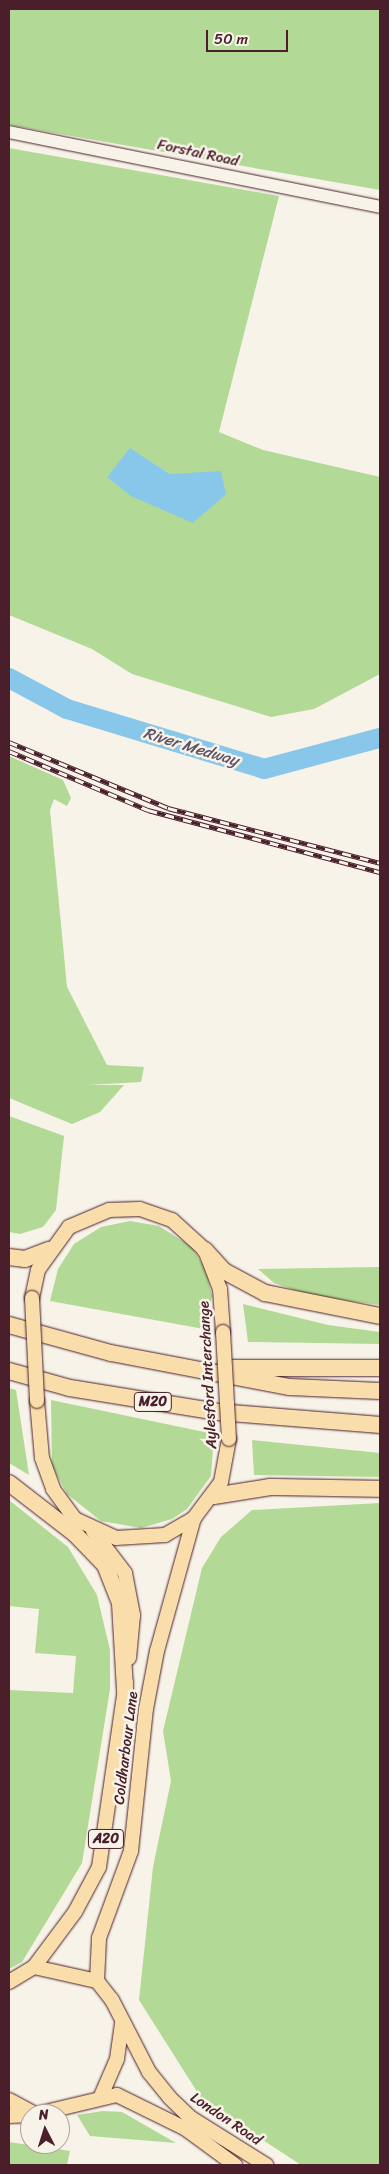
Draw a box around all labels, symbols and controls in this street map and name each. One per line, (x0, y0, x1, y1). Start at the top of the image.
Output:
scale bar (209, 20, 292, 52)
text: 50 m (214, 26, 248, 52)
street label: Forstal Road (156, 136, 240, 170)
water label: River Medway (142, 724, 240, 770)
street label: Aylesford Interchange (195, 1301, 221, 1449)
road number: M20 (133, 1390, 173, 1414)
street label: Coldharbour Lane (110, 1690, 142, 1806)
road number: A20 (87, 1828, 125, 1850)
street label: London Road (187, 2089, 265, 2149)
text: N (38, 2102, 50, 2127)
north arrow (20, 2104, 70, 2154)

